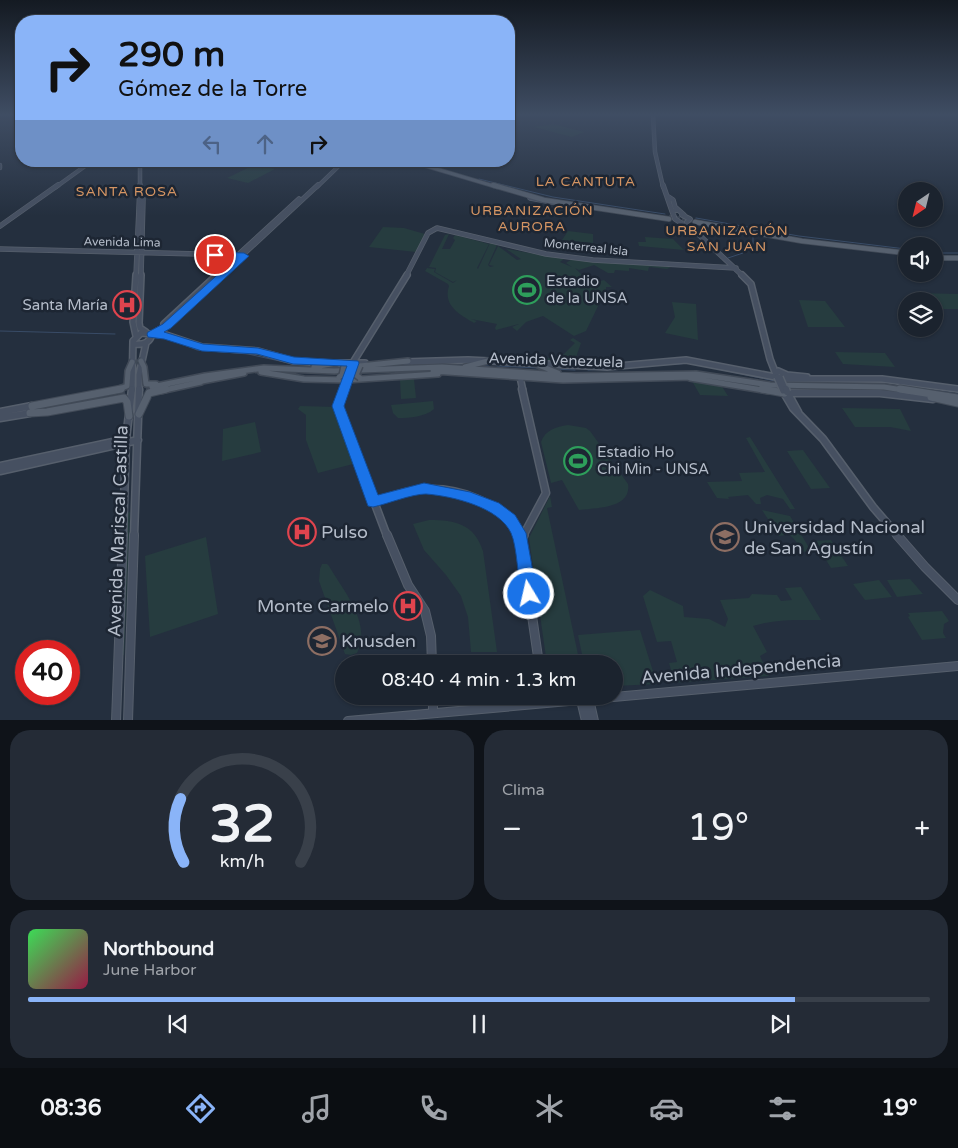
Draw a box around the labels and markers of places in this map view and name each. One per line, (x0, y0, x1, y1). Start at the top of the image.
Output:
pin (194, 234, 236, 276)
place label: Estadio de la UNSA (546, 272, 628, 307)
sports icon: Estadio de la UNSA (512, 275, 542, 305)
hospital icon: Santa María (112, 290, 142, 320)
place label: Santa María (22, 296, 108, 314)
place label: Estadio Ho Chi Min - UNSA (597, 443, 709, 478)
sports icon: Estadio Ho Chi Min - UNSA (563, 446, 593, 476)
place label: Universidad Nacional de San Agustín (744, 516, 925, 559)
hospital icon: Pulso (287, 517, 317, 547)
place label: Pulso (321, 521, 368, 543)
school or university icon: Universidad Nacional de San Agustín (710, 522, 740, 552)
hospital icon: Monte Carmelo (393, 591, 423, 621)
place label: Monte Carmelo (257, 595, 389, 617)
school or university icon: Knusden (307, 626, 337, 656)
place label: Knusden (341, 630, 416, 652)

